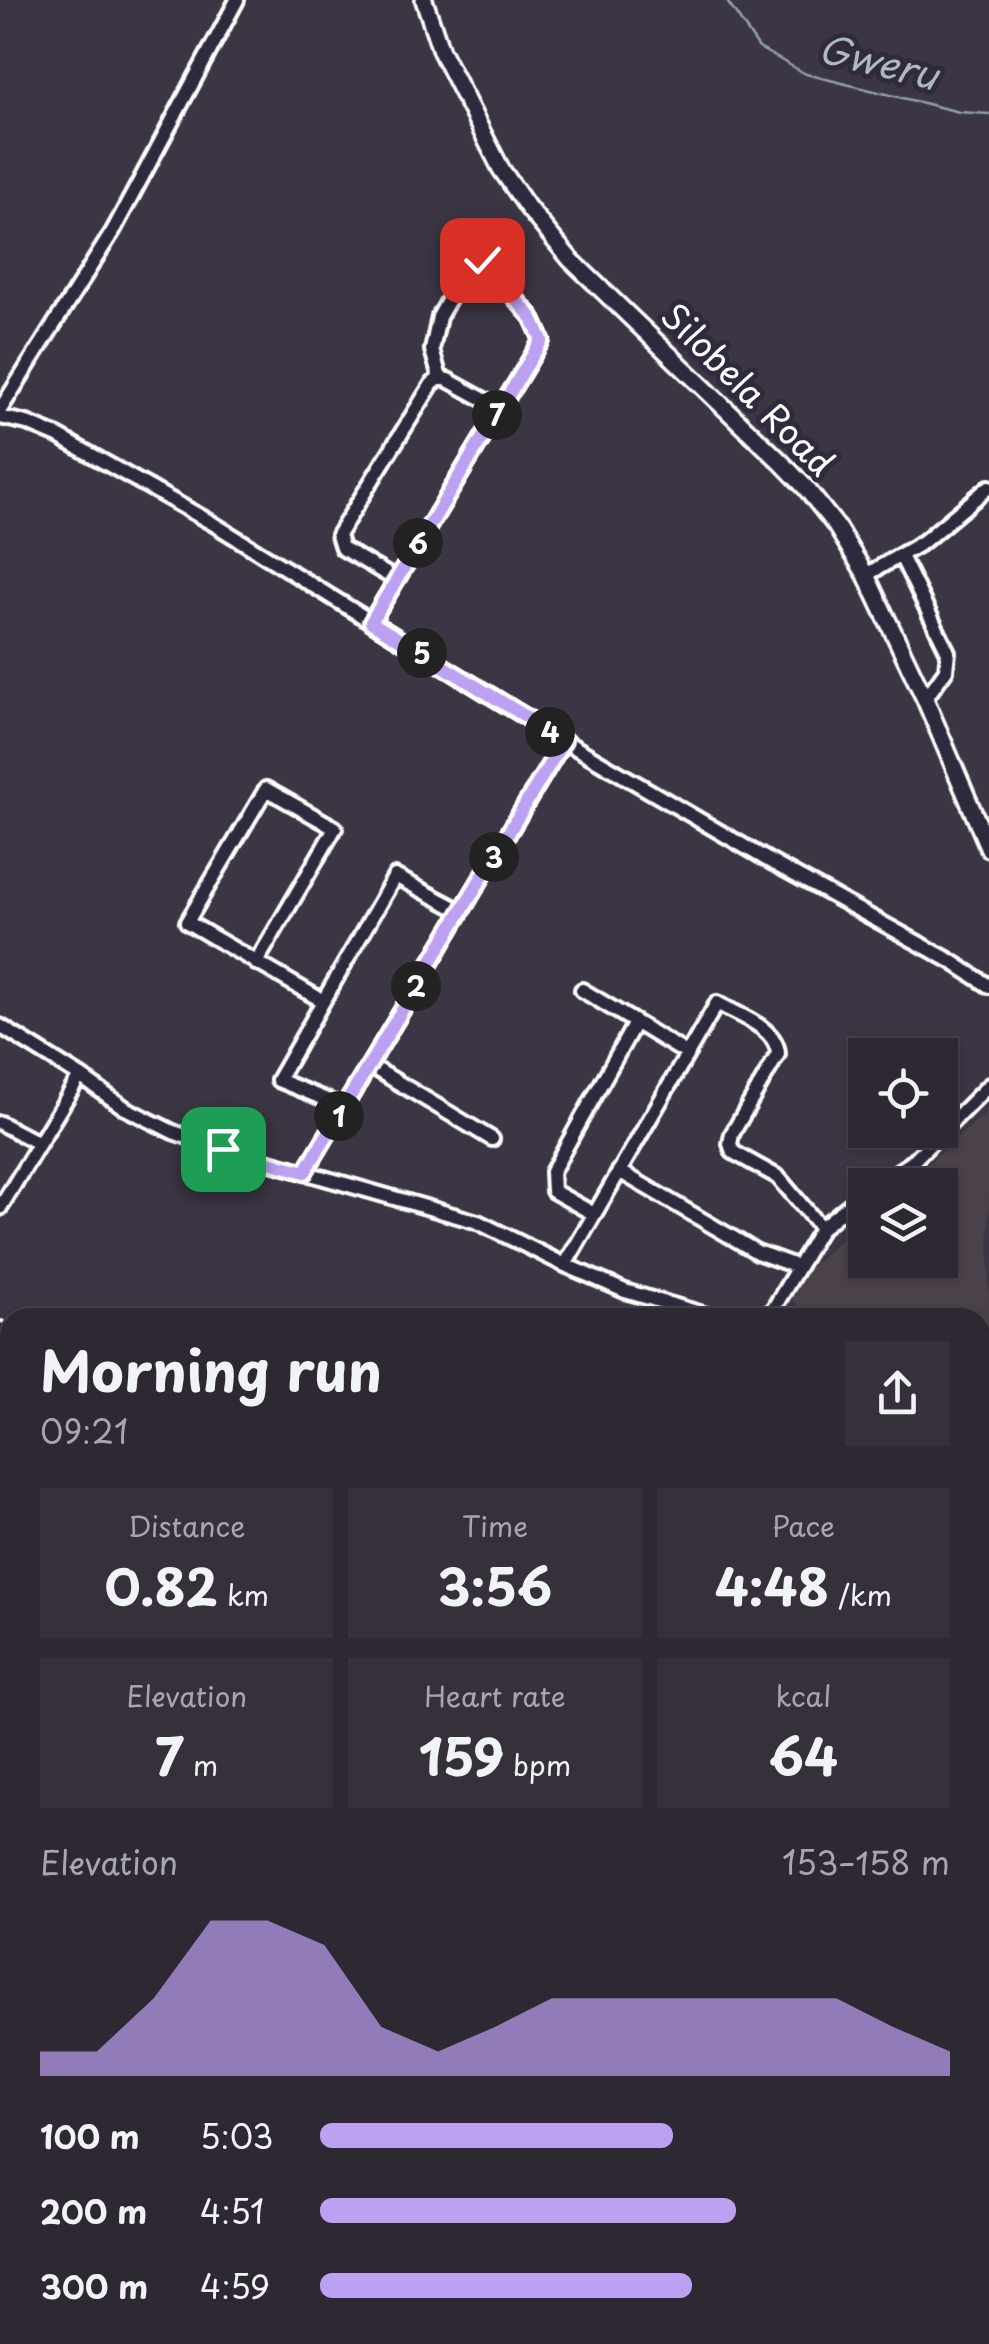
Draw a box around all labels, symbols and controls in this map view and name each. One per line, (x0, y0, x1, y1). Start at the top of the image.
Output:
water label: Gweru (813, 18, 946, 103)
pin (440, 218, 525, 303)
icon: check (455, 233, 510, 288)
street label: Silobela Road (650, 289, 848, 487)
pin: 7 (472, 390, 522, 440)
text: 7 (489, 393, 505, 436)
pin: 6 (393, 518, 443, 568)
text: 6 (408, 521, 428, 564)
pin: 5 (397, 628, 447, 678)
text: 5 (413, 631, 431, 674)
pin: 4 (525, 707, 575, 757)
text: 4 (540, 710, 560, 753)
pin: 3 (469, 832, 519, 882)
text: 3 (485, 835, 503, 878)
pin: 2 (391, 961, 441, 1011)
text: 2 (406, 964, 426, 1007)
map controls (848, 1038, 958, 1278)
button: locate (848, 1038, 958, 1148)
pin: 1 (314, 1091, 364, 1141)
text: 1 (332, 1094, 346, 1137)
pin (181, 1107, 266, 1192)
icon: arrive (196, 1122, 251, 1177)
button: layers (848, 1168, 958, 1278)
text: Morning run (40, 1328, 382, 1411)
button: share (845, 1341, 950, 1446)
text: 09:21 (40, 1407, 128, 1455)
text: Distance (128, 1504, 245, 1547)
text: Time (462, 1504, 528, 1547)
text: Pace (772, 1504, 835, 1547)
text: 0.82 (104, 1547, 218, 1623)
text: 3:56 (438, 1547, 552, 1623)
text: 4:48 (715, 1547, 829, 1623)
text: km (218, 1573, 269, 1616)
text: /km (829, 1573, 892, 1616)
text: Elevation (126, 1674, 247, 1717)
text: Heart rate (424, 1674, 566, 1717)
text: kcal (775, 1674, 831, 1717)
text: 7 (155, 1717, 184, 1793)
text: 159 (419, 1717, 504, 1793)
text: 64 (769, 1717, 838, 1793)
text: m (184, 1743, 218, 1786)
text: bpm (504, 1743, 571, 1786)
text: Elevation (40, 1838, 178, 1886)
text: 153–158 m (782, 1838, 950, 1886)
text: 100 m (40, 2112, 140, 2160)
text: 5:03 (200, 2112, 273, 2160)
text: 200 m (40, 2187, 147, 2235)
text: 4:51 (200, 2187, 264, 2235)
text: 300 m (40, 2262, 148, 2310)
text: 4:59 (200, 2262, 270, 2310)

